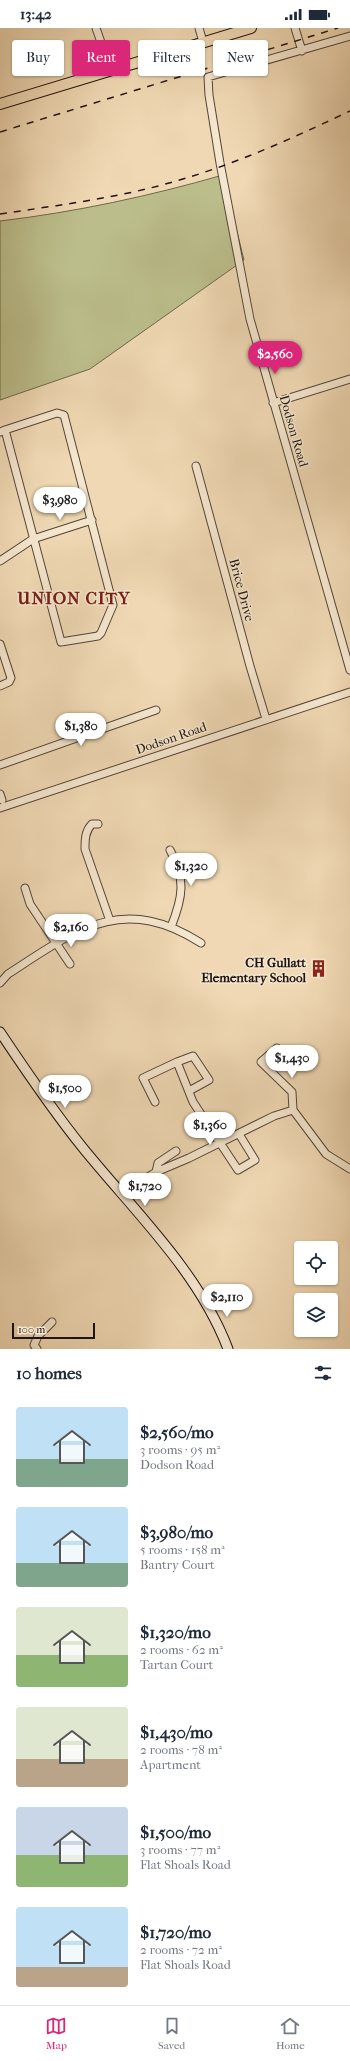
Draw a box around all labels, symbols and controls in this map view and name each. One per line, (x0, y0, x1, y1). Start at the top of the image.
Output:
text: 13:42 (20, 5, 52, 23)
chip: Buy (12, 40, 64, 76)
chip: Rent (72, 40, 130, 76)
chip: Filters (138, 40, 205, 76)
chip: New (213, 40, 268, 76)
pin: $2,560 (242, 341, 308, 375)
text: $2,560 (257, 346, 293, 361)
street label: Dodson Road (277, 393, 312, 470)
pin: $3,980 (27, 487, 93, 521)
text: $3,980 (42, 492, 78, 507)
street label: Brice Drive (226, 557, 258, 624)
district label: UNION CITY (16, 588, 131, 608)
pin: $1,380 (48, 713, 114, 747)
text: $1,380 (64, 718, 98, 733)
street label: Dodson Road (133, 719, 209, 757)
pin: $1,320 (158, 853, 224, 887)
text: $1,320 (174, 858, 208, 873)
pin: $2,160 (38, 914, 104, 948)
text: $2,160 (53, 919, 89, 934)
place label: CH Gullatt Elementary School (201, 955, 306, 986)
building icon: CH Gullatt Elementary School (309, 959, 329, 979)
pin: $1,430 (259, 1045, 325, 1079)
text: $1,430 (274, 1050, 310, 1065)
pin: $1,500 (32, 1075, 98, 1109)
text: $1,500 (48, 1080, 82, 1095)
pin: $1,360 (177, 1112, 243, 1146)
text: $1,360 (193, 1117, 227, 1132)
pin: $1,720 (112, 1173, 178, 1207)
text: $1,720 (128, 1178, 162, 1193)
map controls (294, 1241, 338, 1337)
button: locate (294, 1241, 338, 1285)
pin: $2,110 (194, 1284, 260, 1318)
text: $2,110 (211, 1289, 243, 1304)
button: layers (294, 1293, 338, 1337)
scale bar (12, 1321, 95, 1340)
text: 100 m (18, 1323, 46, 1336)
icon: filters (312, 1362, 334, 1384)
text: 10 homes (16, 1363, 82, 1383)
text: $2,560/mo (140, 1422, 214, 1442)
icon: home (48, 1423, 96, 1471)
text: 3 rooms · 95 m² (140, 1442, 220, 1457)
text: Dodson Road (140, 1457, 214, 1472)
text: $3,980/mo (140, 1522, 213, 1542)
icon: home (48, 1523, 96, 1571)
text: 5 rooms · 158 m² (140, 1542, 225, 1557)
text: Bantry Court (140, 1557, 215, 1572)
text: $1,320/mo (140, 1622, 211, 1642)
icon: home (48, 1623, 96, 1671)
text: 2 rooms · 62 m² (140, 1642, 223, 1657)
text: Tartan Court (140, 1657, 213, 1672)
text: $1,430/mo (140, 1722, 213, 1742)
icon: home (48, 1723, 96, 1771)
text: 2 rooms · 78 m² (140, 1742, 222, 1757)
text: Apartment (140, 1757, 201, 1772)
text: $1,500/mo (140, 1822, 211, 1842)
icon: home (48, 1823, 96, 1871)
text: 3 rooms · 77 m² (140, 1842, 220, 1857)
text: Flat Shoals Road (140, 1857, 231, 1872)
text: $1,720/mo (140, 1922, 211, 1942)
icon: home (48, 1923, 96, 1971)
text: 2 rooms · 72 m² (140, 1942, 222, 1957)
text: Flat Shoals Road (140, 1957, 231, 1972)
tab: Map (45, 2015, 67, 2052)
tab: Saved (158, 2015, 185, 2052)
tab: Home (276, 2015, 305, 2052)

